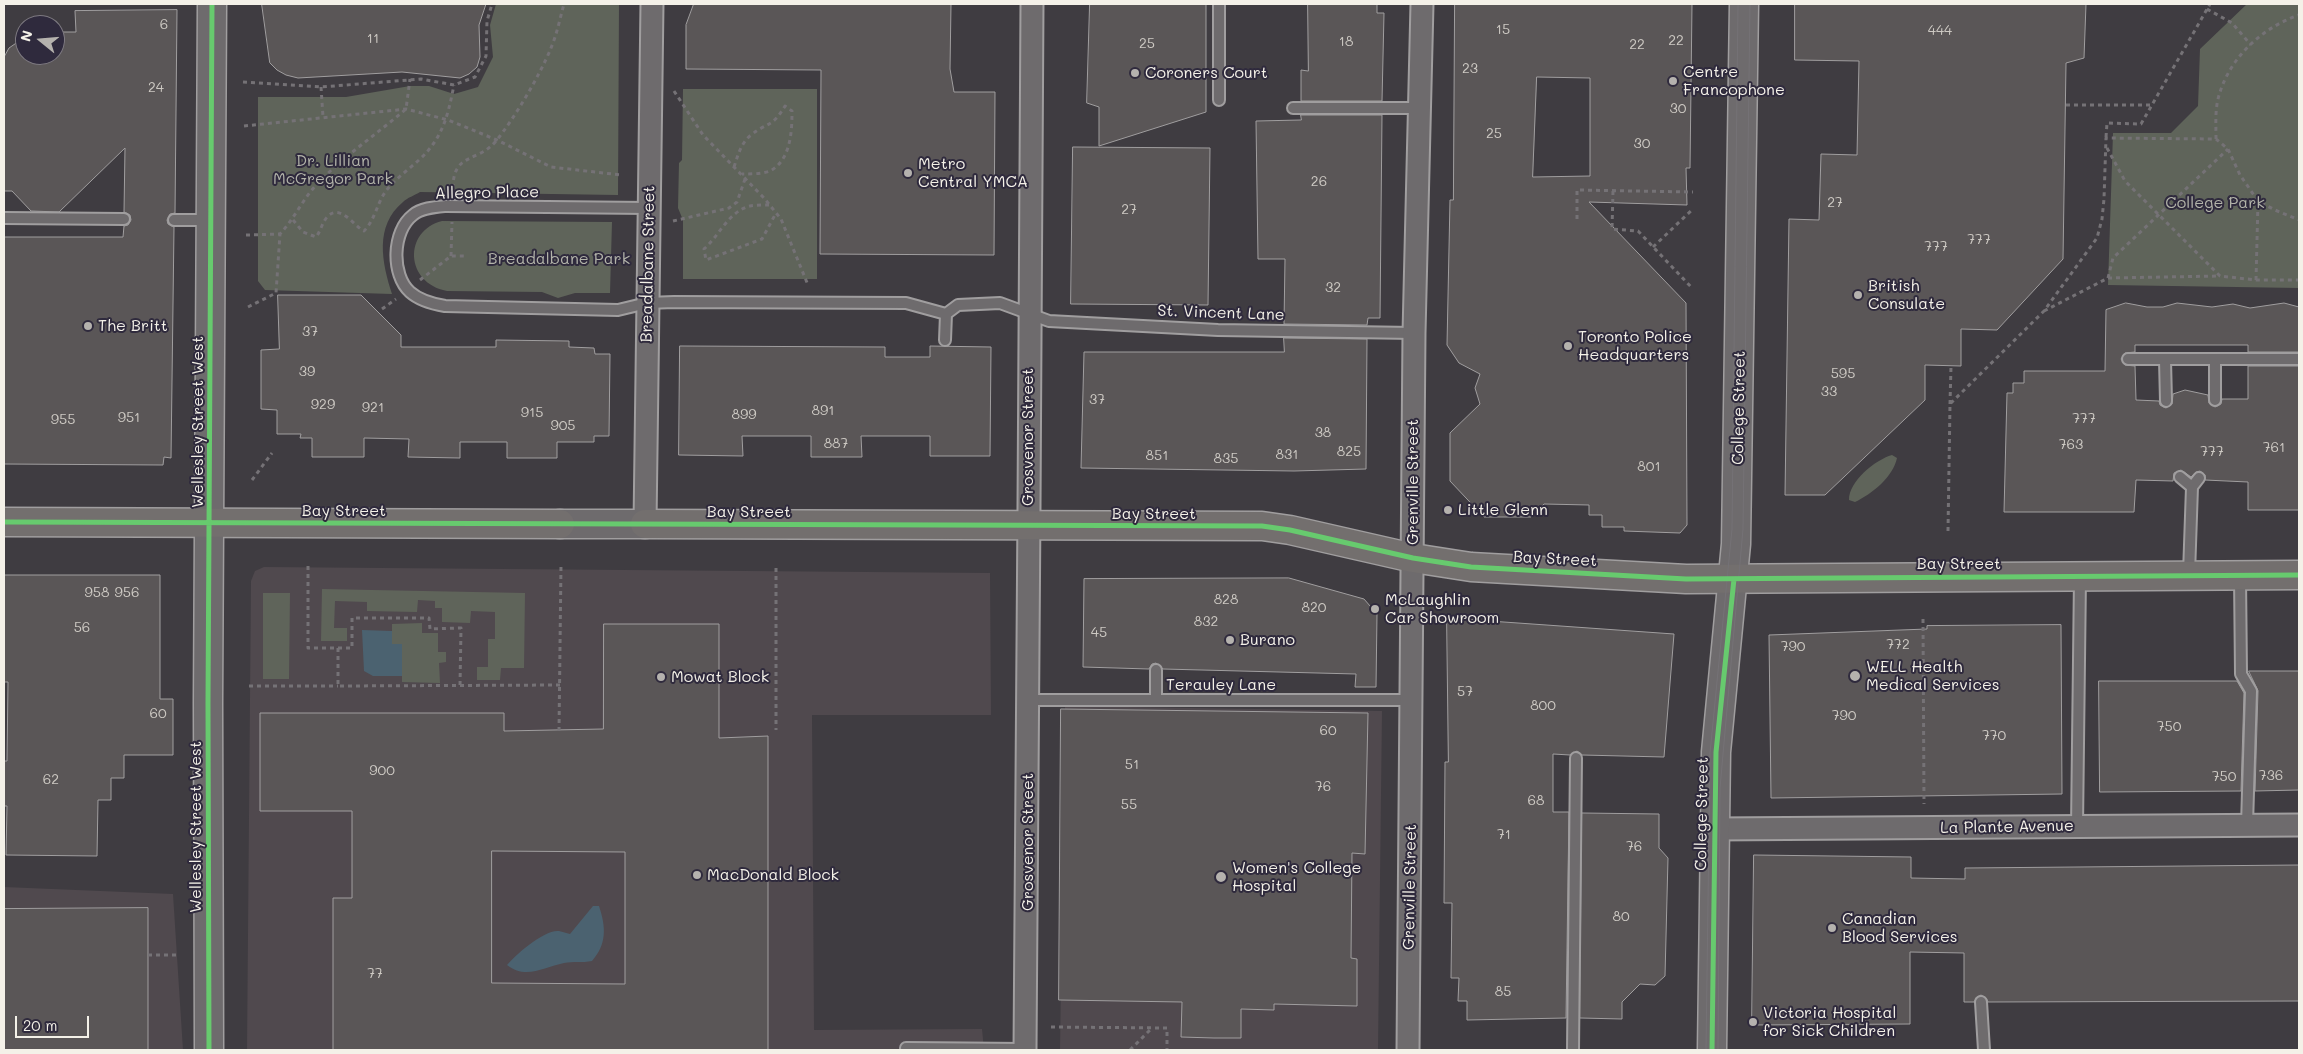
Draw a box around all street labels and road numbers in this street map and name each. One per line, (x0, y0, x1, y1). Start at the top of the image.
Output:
street label: Allegro Place (435, 182, 539, 204)
street label: Breadalbane Street (637, 185, 659, 343)
street label: St. Vincent Lane (1157, 301, 1285, 325)
street label: Wellesley Street West (188, 336, 208, 508)
street label: College Street (1728, 351, 1750, 465)
street label: Grosvenor Street (1018, 368, 1038, 506)
street label: Grenville Street (1403, 419, 1423, 545)
street label: Bay Street (302, 501, 386, 521)
street label: Bay Street (707, 502, 791, 522)
street label: Bay Street (1112, 504, 1196, 524)
street label: Bay Street (1512, 547, 1598, 571)
street label: Bay Street (1917, 554, 2001, 574)
street label: Terauley Lane (1166, 675, 1276, 695)
street label: Wellesley Street West (186, 741, 206, 913)
street label: College Street (1691, 757, 1713, 871)
street label: Grosvenor Street (1018, 773, 1038, 911)
street label: La Plante Avenue (1940, 816, 2074, 838)
street label: Grenville Street (1399, 824, 1421, 950)

